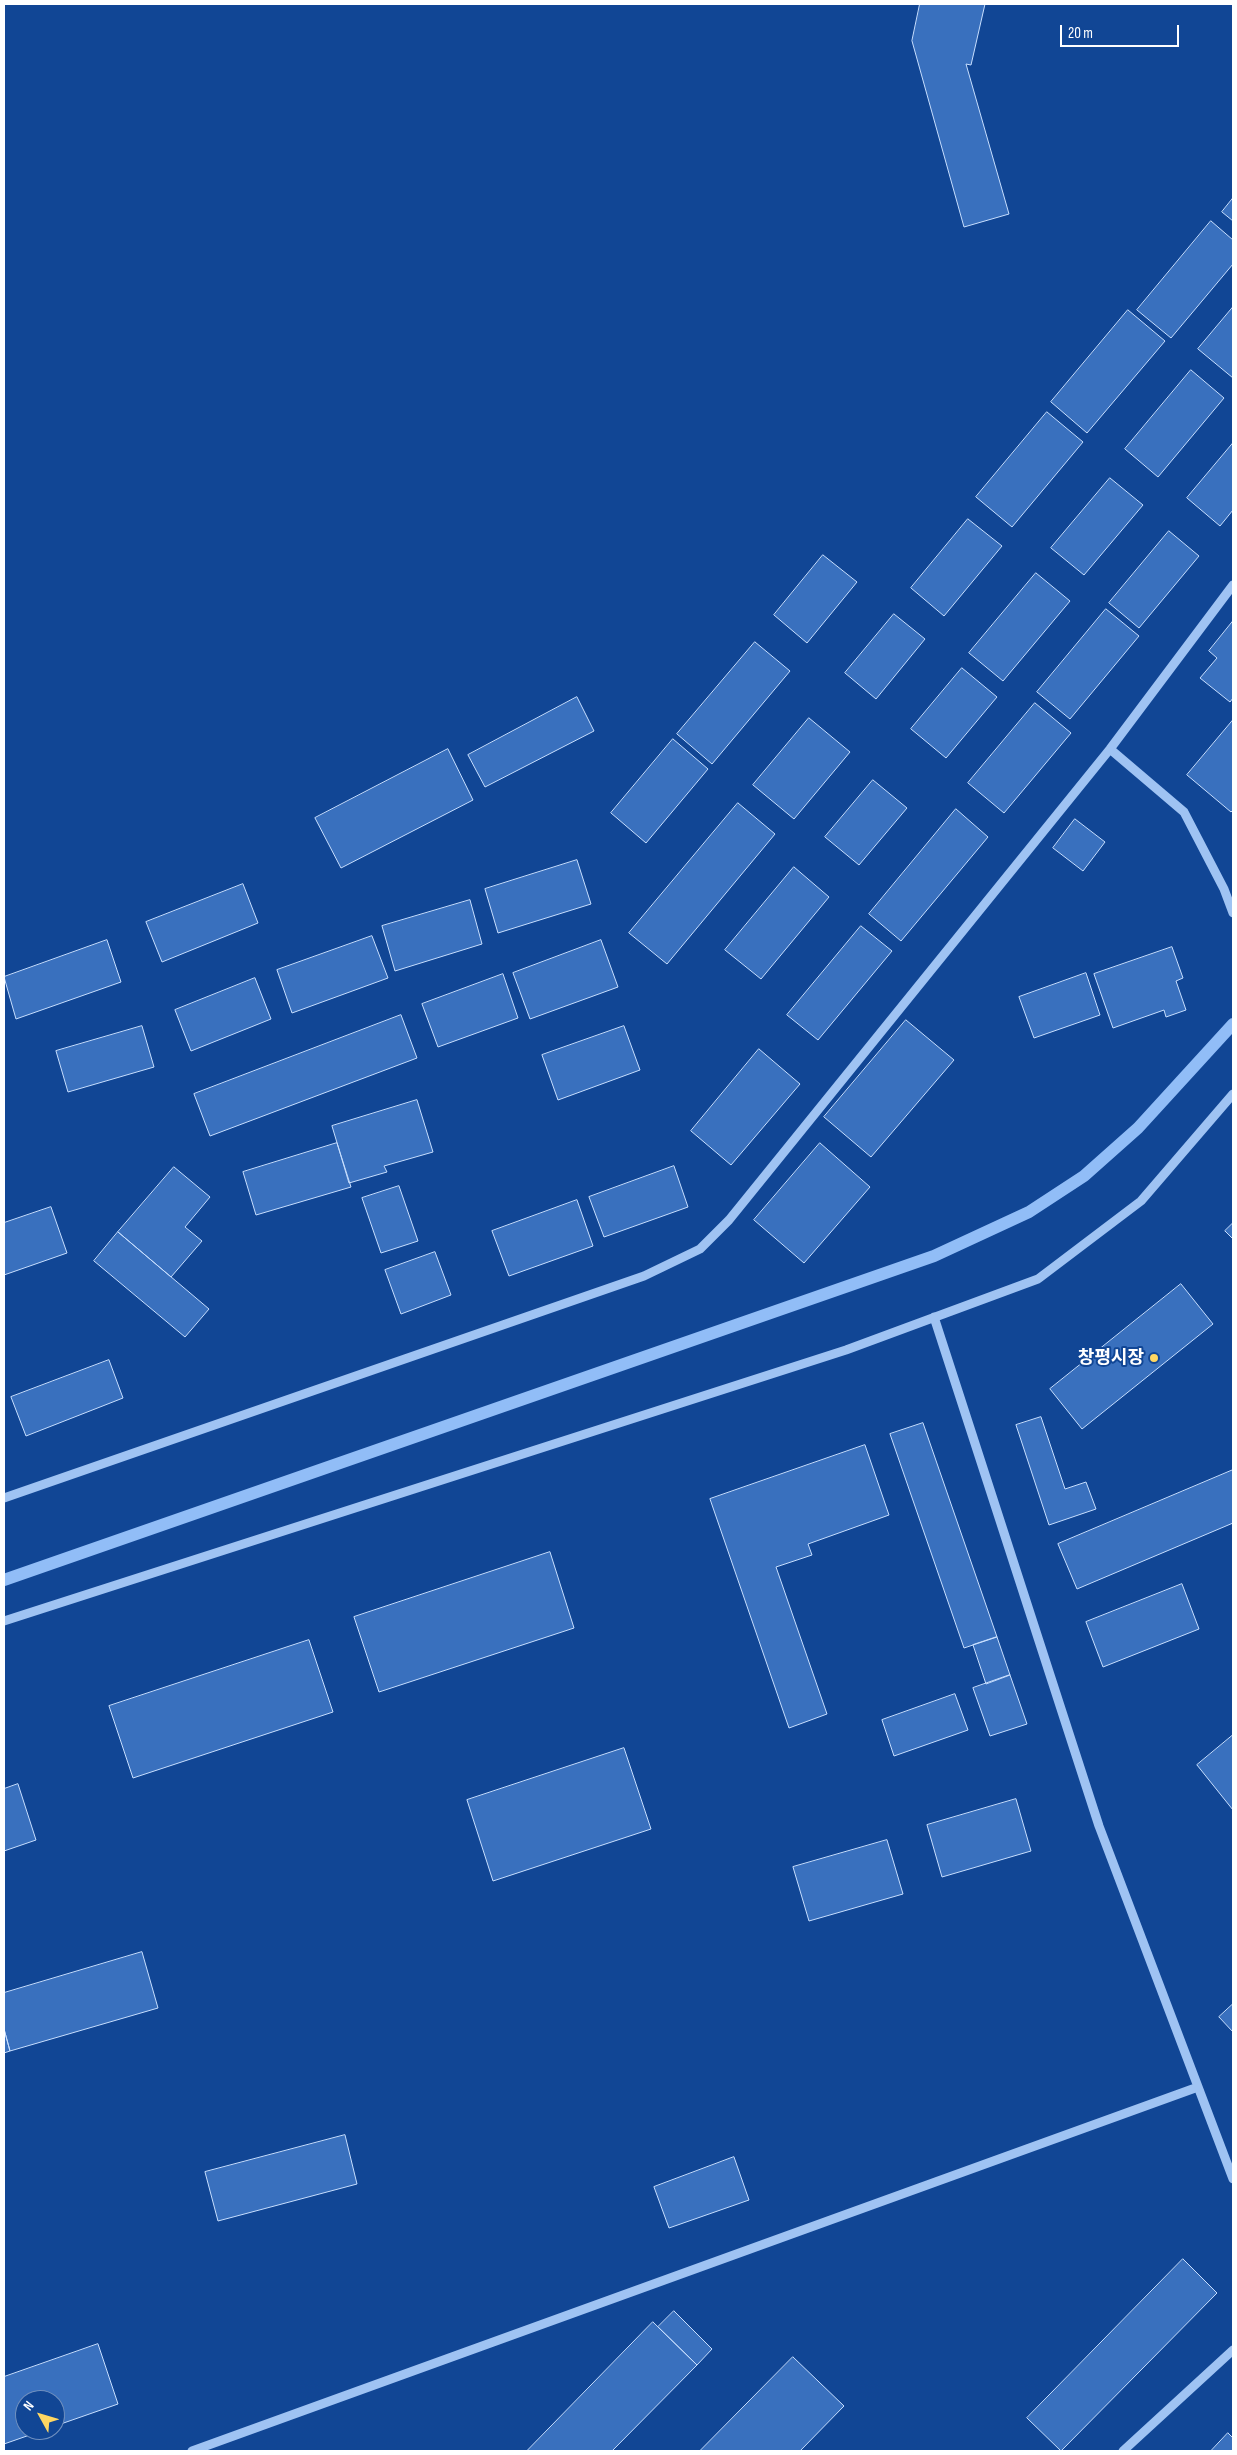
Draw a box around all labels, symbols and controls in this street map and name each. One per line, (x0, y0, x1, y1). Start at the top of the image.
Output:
scale bar (1062, 15, 1181, 47)
text: 20 m (1068, 24, 1093, 43)
place label: 창평시장 (1078, 1347, 1144, 1369)
marker: 창평시장 (1148, 1352, 1160, 1364)
north arrow (15, 2390, 65, 2440)
text: N (20, 2398, 38, 2414)

